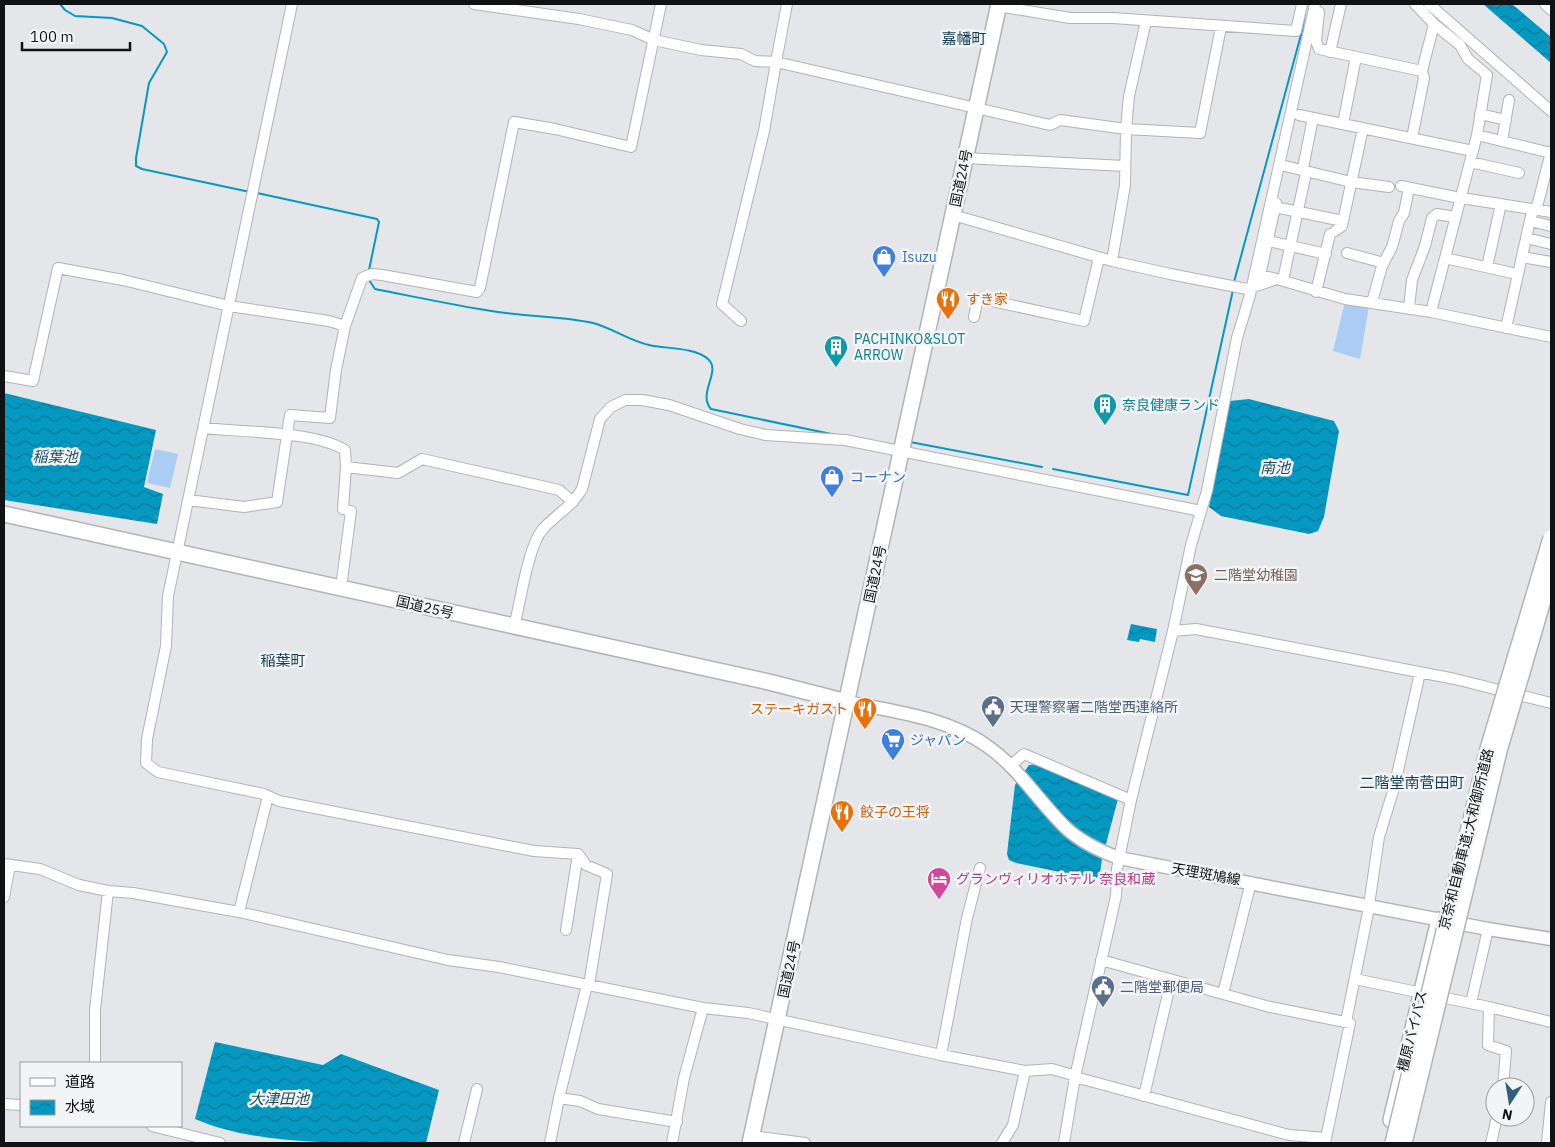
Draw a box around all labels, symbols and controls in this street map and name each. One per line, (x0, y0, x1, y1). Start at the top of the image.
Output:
scale bar (22, 20, 130, 52)
text: 100 m (30, 27, 74, 46)
district label: 嘉幡町 (941, 29, 987, 48)
street label: 国道24号 (946, 147, 976, 209)
shop icon: Isuzu (871, 244, 897, 278)
place label: Isuzu (902, 248, 937, 266)
restaurant icon: すき家 (935, 286, 961, 320)
place label: すき家 (966, 290, 1008, 308)
place label: PACHINKO&SLOT ARROW (854, 330, 965, 364)
building icon: PACHINKO&SLOT ARROW (823, 334, 849, 368)
building icon: 奈良健康ランド (1092, 392, 1118, 426)
place label: 奈良健康ランド (1122, 396, 1220, 414)
water label: 稲葉池 (32, 447, 79, 466)
water label: 南池 (1260, 458, 1292, 477)
shop icon: コーナン (819, 464, 845, 498)
place label: コーナン (850, 468, 906, 486)
street label: 国道24号 (860, 543, 890, 605)
school or university icon: 二階堂幼稚園 (1183, 562, 1209, 596)
place label: 二階堂幼稚園 (1214, 566, 1298, 584)
street label: 国道25号 (394, 592, 456, 622)
district label: 稲葉町 (260, 651, 306, 670)
public building icon: 天理警察署二階堂西連絡所 (980, 694, 1006, 728)
restaurant icon: ステーキガスト (852, 696, 878, 730)
place label: 天理警察署二階堂西連絡所 (1010, 698, 1178, 716)
place label: ステーキガスト (750, 700, 848, 718)
supermarket icon: ジャパン (880, 727, 906, 761)
place label: ジャパン (910, 731, 966, 749)
street label: 京奈和自動車道;大和御所道路 (1435, 747, 1497, 931)
district label: 二階堂南菅田町 (1359, 773, 1465, 792)
restaurant icon: 餃子の王将 (829, 799, 855, 833)
place label: 餃子の王将 (860, 803, 930, 821)
street label: 天理斑鳩線 (1170, 859, 1242, 889)
hotel icon: グランヴィリオホテル 奈良和蔵 (926, 866, 952, 900)
place label: グランヴィリオホテル 奈良和蔵 (956, 870, 1155, 888)
street label: 国道24号 (774, 938, 804, 1000)
public building icon: 二階堂郵便局 (1090, 974, 1116, 1008)
place label: 二階堂郵便局 (1120, 978, 1204, 996)
street label: 橿原バイパス (1393, 988, 1431, 1074)
legend (20, 1062, 182, 1127)
text: 道路 (65, 1072, 95, 1091)
north arrow (1485, 1077, 1535, 1127)
water label: 大津田池 (249, 1089, 311, 1108)
text: 水域 (65, 1097, 95, 1116)
text: N (1500, 1105, 1514, 1125)

